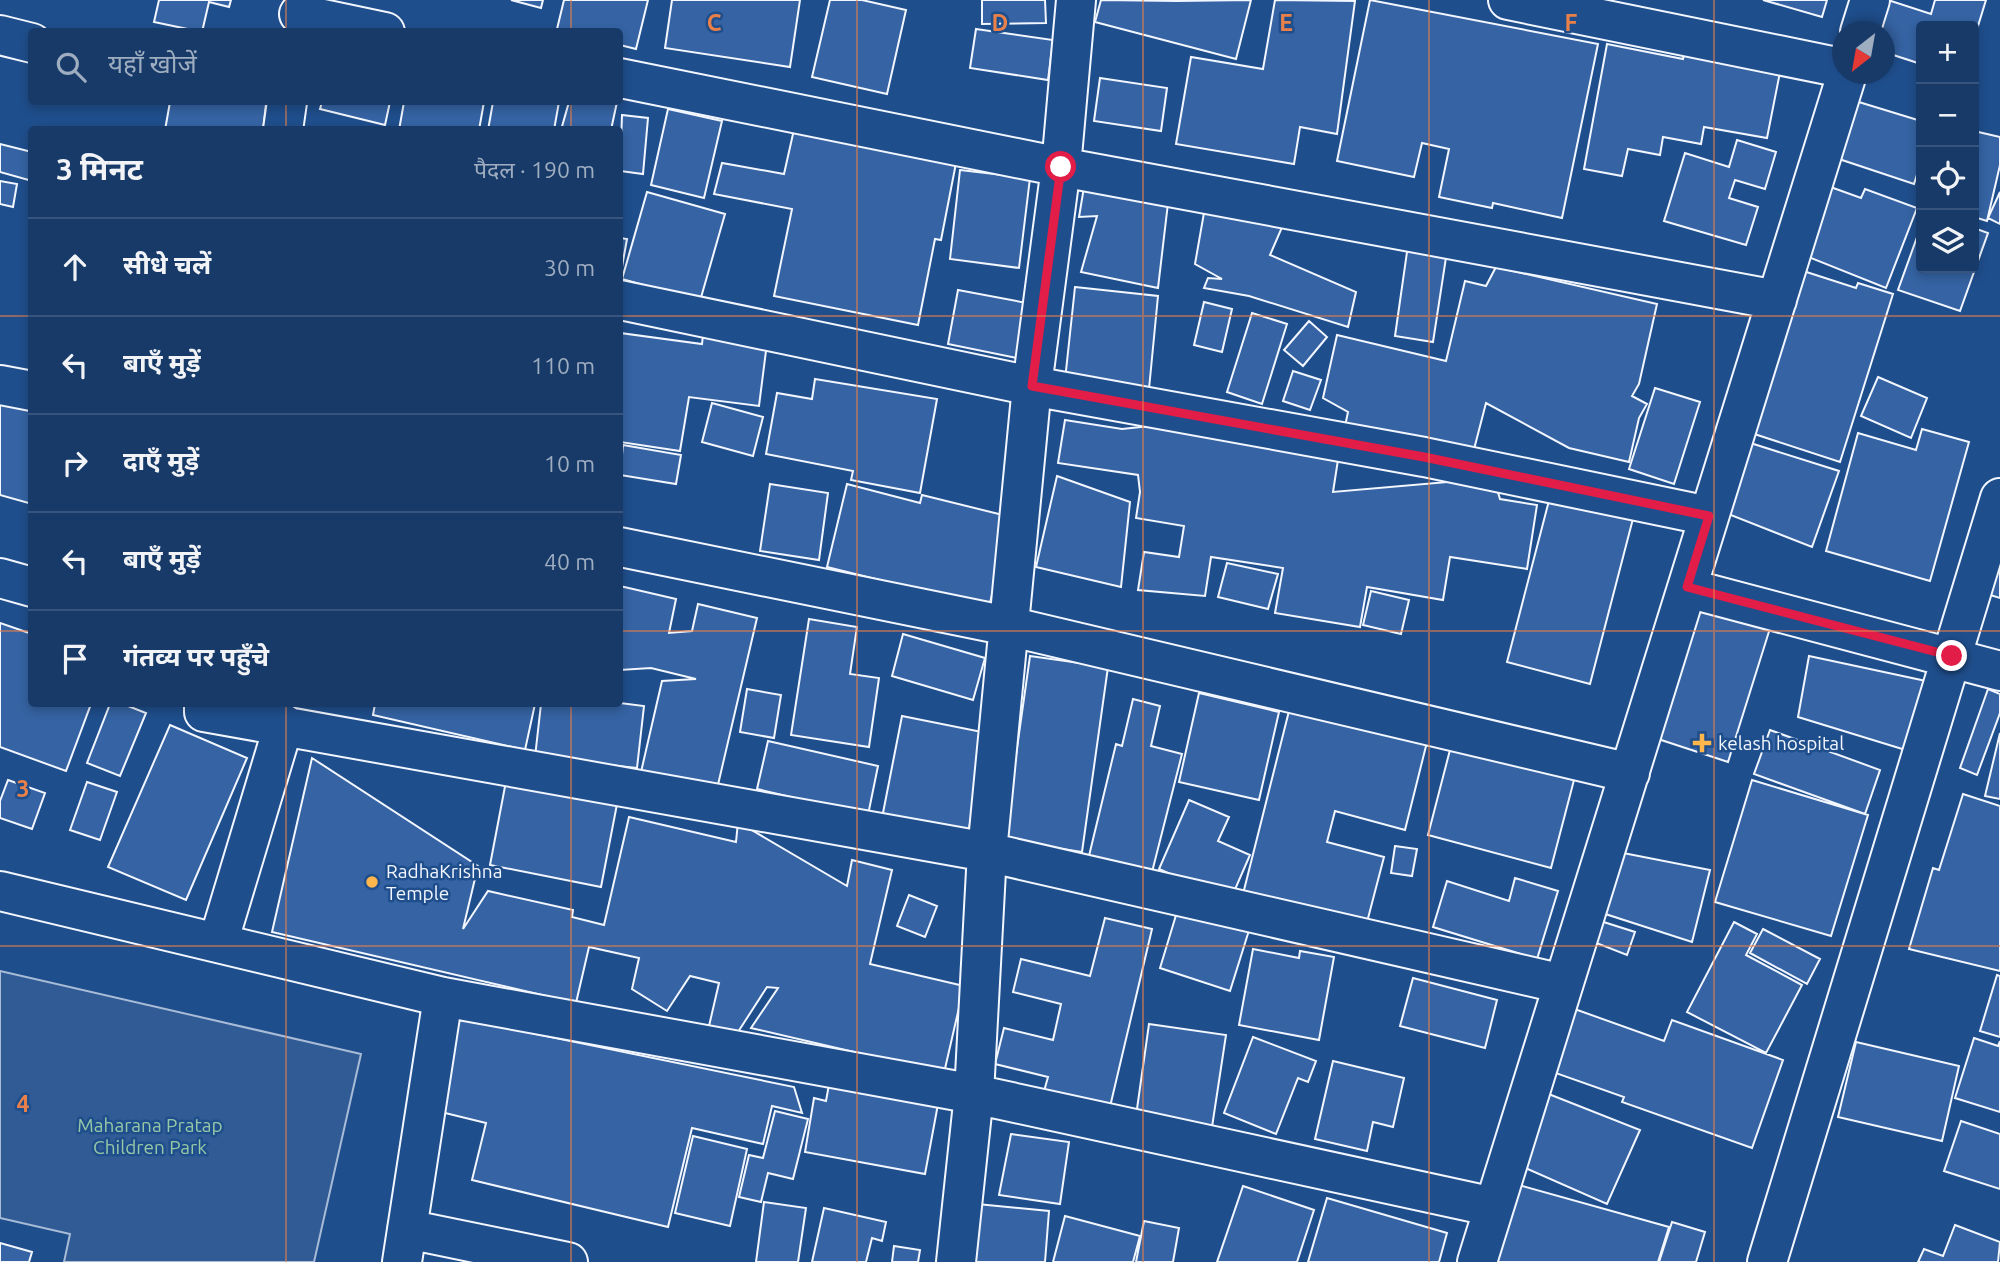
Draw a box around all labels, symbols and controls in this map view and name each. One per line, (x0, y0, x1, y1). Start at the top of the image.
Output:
text: C (707, 10, 722, 35)
text: D (992, 10, 1008, 35)
text: E (1279, 10, 1293, 35)
text: F (1565, 10, 1578, 35)
north arrow (1832, 21, 1895, 84)
map controls (1916, 21, 1979, 273)
button: + (1916, 21, 1979, 84)
search box (28, 28, 623, 105)
icon: search (52, 48, 90, 86)
text: यहाँ खोजें (108, 49, 197, 78)
button: − (1916, 84, 1979, 147)
button: locate (1916, 147, 1979, 210)
route start (1045, 151, 1076, 182)
text: 3 मिनट (56, 152, 143, 186)
text: पैदल · 190 m (474, 157, 595, 182)
button: layers (1916, 210, 1979, 273)
icon: ahead (56, 248, 94, 286)
text: सीधे चलें (123, 250, 211, 279)
text: 30 m (544, 255, 595, 280)
icon: left (56, 346, 94, 384)
text: बाएँ मुड़ें (123, 348, 200, 377)
text: 110 m (531, 353, 595, 378)
icon: right (56, 444, 94, 482)
text: दाएँ मुड़ें (123, 446, 199, 475)
text: 10 m (544, 451, 595, 476)
icon: left (56, 542, 94, 580)
text: बाएँ मुड़ें (123, 544, 200, 573)
text: 40 m (544, 549, 595, 574)
icon: arrive (56, 640, 94, 678)
route end (1936, 640, 1967, 671)
text: गंतव्य पर पहुँचे (123, 642, 269, 671)
place label: kelash hospital (1718, 732, 1844, 754)
marker: kelash hospital (1692, 733, 1712, 753)
text: 3 (17, 776, 29, 801)
place label: RadhaKrishna Temple (386, 860, 502, 904)
marker: RadhaKrishna Temple (364, 874, 380, 890)
text: 4 (17, 1091, 30, 1116)
park label: Maharana Pratap Children Park (77, 1114, 223, 1158)

